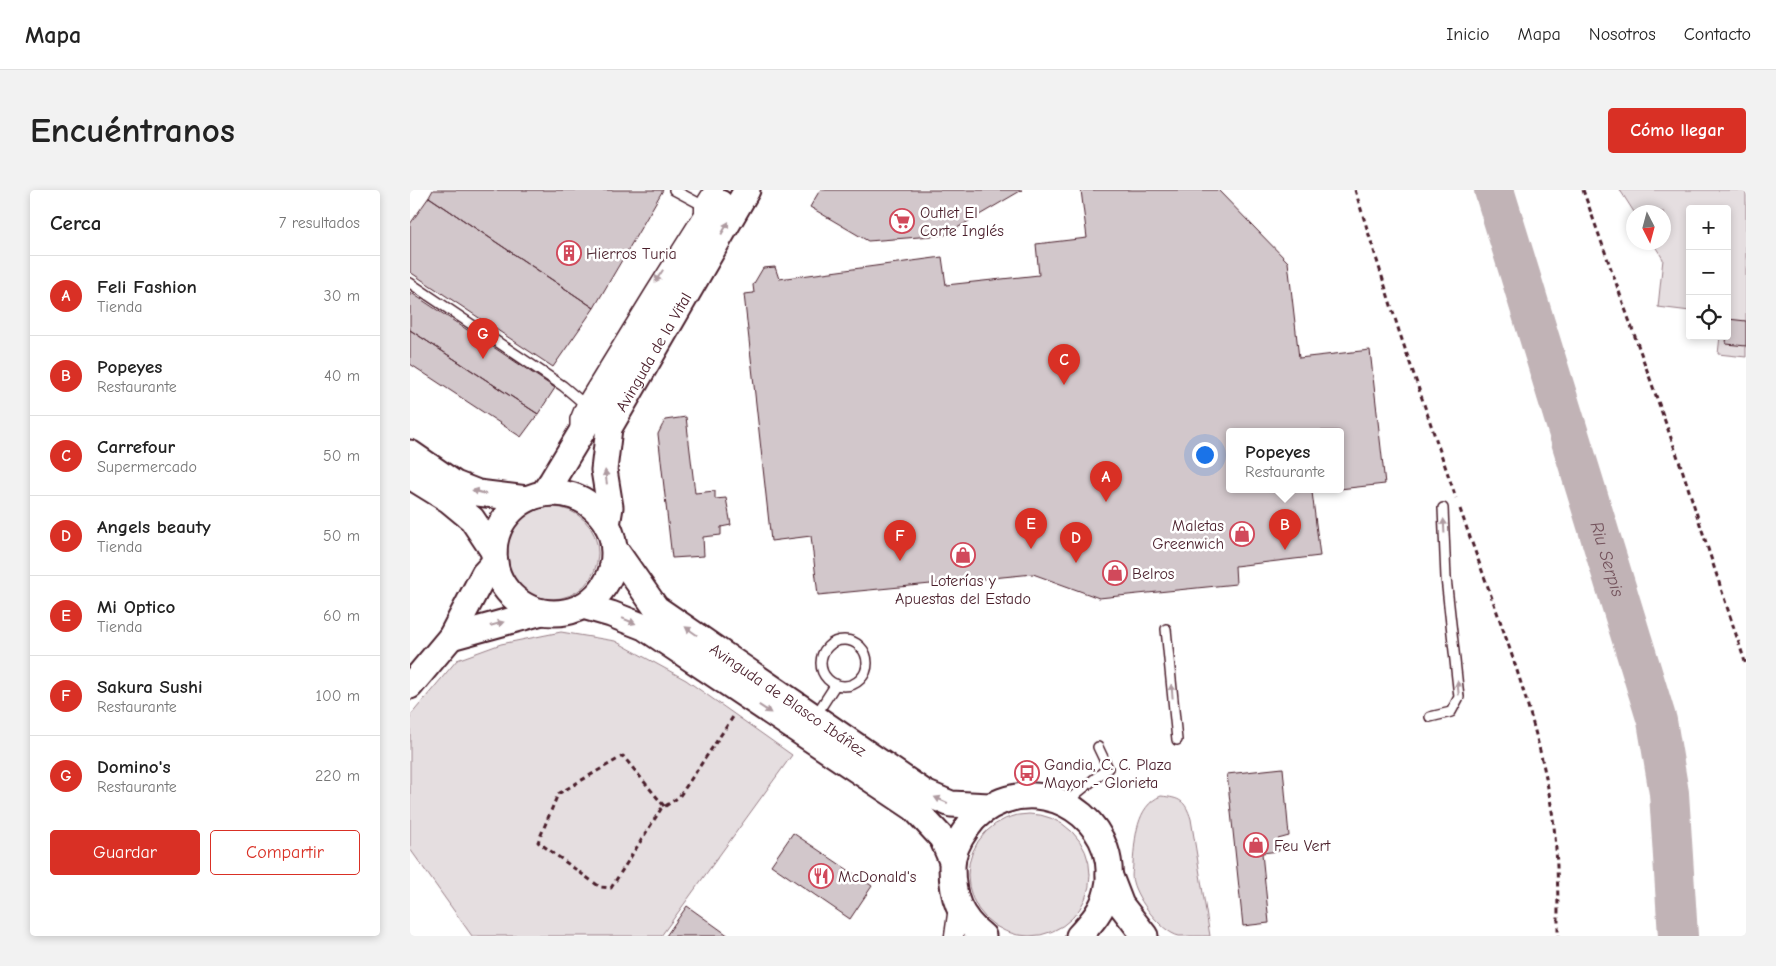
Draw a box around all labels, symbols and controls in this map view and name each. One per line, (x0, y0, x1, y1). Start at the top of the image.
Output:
text: Mapa (25, 21, 81, 49)
text: Inicio (1446, 24, 1490, 45)
text: Mapa (1518, 24, 1561, 45)
text: Nosotros (1589, 24, 1656, 45)
text: Contacto (1684, 24, 1751, 45)
button: Cómo llegar (1608, 108, 1746, 153)
text: Encuéntranos (30, 110, 235, 151)
place label: Outlet El Corte Inglés (920, 204, 1004, 240)
north arrow (1626, 205, 1671, 250)
map controls (1686, 205, 1731, 340)
button: + (1686, 205, 1731, 250)
supermarket icon: Outlet El Corte Inglés (889, 208, 915, 234)
text: Cerca (50, 211, 101, 235)
text: 7 resultados (279, 214, 360, 232)
one-way arrow (721, 221, 730, 235)
building icon: Hierros Turia (556, 240, 582, 266)
place label: Hierros Turia (586, 245, 677, 263)
button: − (1686, 250, 1731, 295)
one-way arrow (654, 270, 664, 283)
text: Feli Fashion (97, 276, 197, 298)
text: A (62, 287, 70, 305)
text: 30 m (324, 287, 360, 305)
street label: Avinguda de la Vital (612, 290, 695, 415)
button: locate (1686, 295, 1731, 340)
text: Tienda (97, 298, 143, 316)
pin: G (467, 318, 499, 359)
pin: C (1048, 344, 1080, 385)
text: Popeyes (97, 356, 162, 378)
text: B (61, 367, 71, 385)
text: 40 m (324, 367, 360, 385)
text: Restaurante (97, 378, 177, 396)
popup (1226, 428, 1344, 493)
text: Carrefour (97, 436, 175, 458)
text: Popeyes (1245, 441, 1310, 463)
your location (1192, 442, 1218, 468)
text: C (61, 447, 71, 465)
text: 50 m (323, 447, 360, 465)
text: Supermercado (97, 458, 197, 476)
pin: A (1090, 461, 1122, 502)
text: Restaurante (1245, 463, 1325, 481)
one-way arrow (602, 469, 610, 485)
one-way arrow (471, 488, 486, 496)
pin: E (1015, 508, 1047, 549)
pin: B (1269, 509, 1301, 550)
text: Angels beauty (97, 516, 211, 538)
place label: Maletas Greenwich (1152, 517, 1224, 553)
one-way arrow (1439, 518, 1447, 534)
water label: Riu Serpis (1585, 519, 1628, 600)
pin: F (884, 520, 916, 561)
shop icon: Maletas Greenwich (1229, 521, 1255, 547)
pin: D (1060, 522, 1092, 563)
text: D (61, 527, 71, 545)
text: 50 m (323, 527, 360, 545)
text: Tienda (97, 538, 143, 556)
shop icon: Loterías y Apuestas del Estado (950, 542, 976, 568)
shop icon: Belros (1102, 560, 1128, 586)
place label: Belros (1132, 565, 1175, 583)
place label: Loterías y Apuestas del Estado (895, 572, 1031, 608)
text: Mi Optico (97, 596, 175, 618)
text: E (61, 607, 71, 625)
text: 60 m (323, 607, 360, 625)
one-way arrow (622, 617, 636, 625)
text: Tienda (97, 618, 143, 636)
one-way arrow (489, 620, 504, 628)
one-way arrow (684, 626, 697, 636)
street label: Avinguda de Blasco Ibáñez (706, 640, 870, 760)
text: Sakura Sushi (97, 676, 203, 698)
one-way arrow (1454, 679, 1462, 695)
one-way arrow (1168, 683, 1176, 699)
text: F (61, 687, 71, 705)
text: 100 m (316, 687, 360, 705)
text: Restaurante (97, 698, 177, 716)
one-way arrow (758, 704, 772, 714)
text: Domino's (97, 756, 171, 778)
place label: Gandia, C. C. Plaza Mayor - Glorieta (1044, 756, 1172, 792)
bus stop icon: Gandia, C. C. Plaza Mayor - Glorieta (1014, 760, 1040, 786)
text: G (60, 767, 72, 785)
text: 220 m (315, 767, 360, 785)
text: Restaurante (97, 778, 177, 796)
one-way arrow (934, 796, 948, 804)
button: Guardar (50, 830, 200, 875)
button: Compartir (210, 830, 360, 875)
shop icon: Feu Vert (1243, 832, 1269, 858)
place label: Feu Vert (1274, 837, 1331, 855)
restaurant icon: McDonald's (808, 863, 834, 889)
place label: McDonald's (838, 868, 917, 886)

